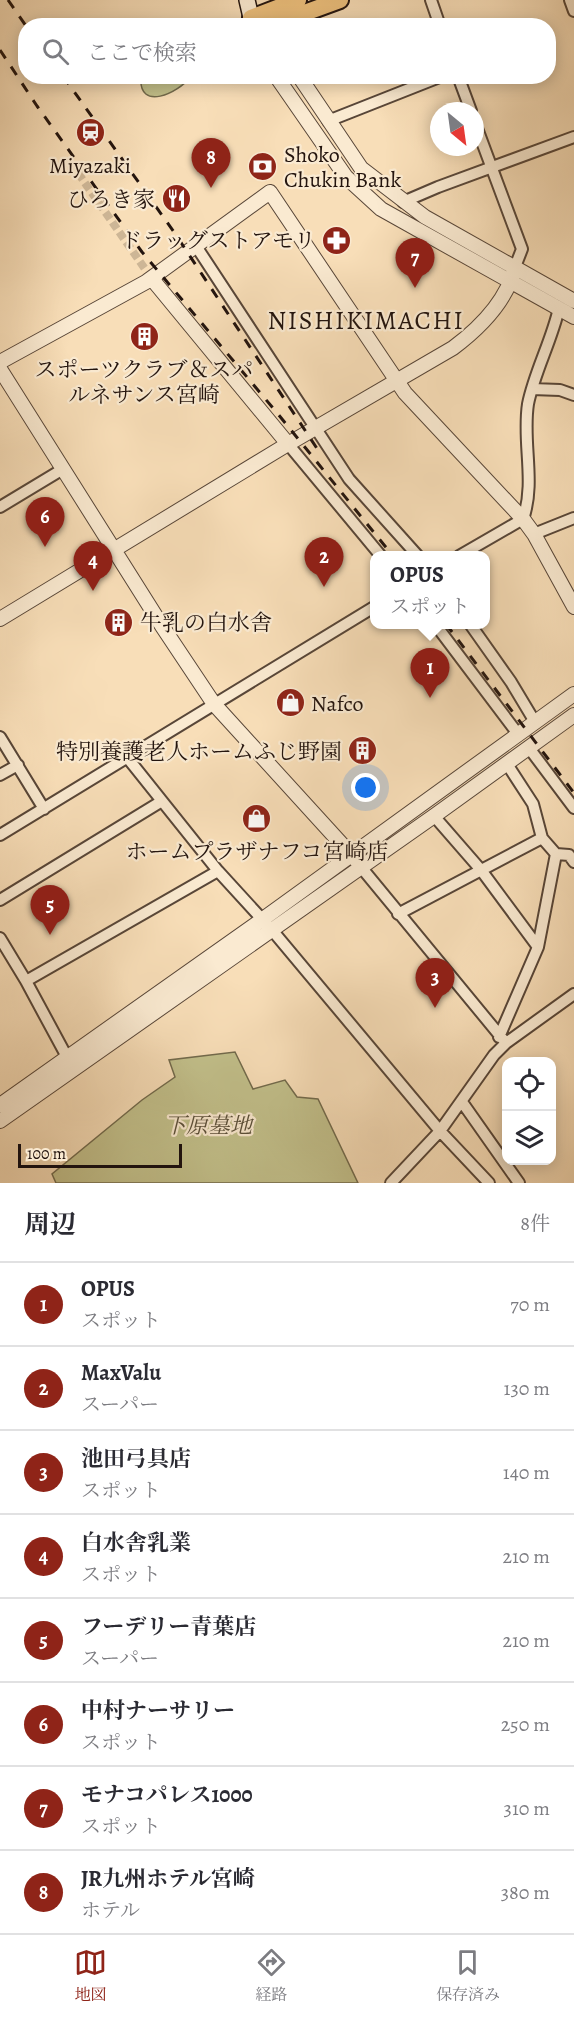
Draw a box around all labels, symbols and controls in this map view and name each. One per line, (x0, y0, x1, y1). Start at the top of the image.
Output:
search box (18, 18, 556, 84)
icon: search (39, 35, 72, 68)
text: ここで検索 (87, 38, 197, 68)
north arrow (430, 102, 484, 156)
station icon: Miyazaki (74, 117, 106, 149)
pin: 8 (192, 138, 230, 188)
place label: Shoko Chukin Bank (284, 140, 401, 195)
place label: Miyazaki (49, 151, 131, 181)
bank icon: Shoko Chukin Bank (247, 151, 279, 183)
restaurant icon: ひろき家 (160, 183, 192, 215)
place label: ひろき家 (67, 185, 155, 215)
pharmacy icon: ドラッグストアモリ (321, 224, 353, 256)
place label: ドラッグストアモリ (120, 226, 316, 256)
pin: 7 (396, 238, 434, 288)
district label: NISHIKIMACHI (268, 303, 464, 338)
building icon: スポーツクラブ＆スパ ルネサンス宮崎 (128, 321, 160, 353)
place label: スポーツクラブ＆スパ ルネサンス宮崎 (35, 355, 253, 410)
pin: 6 (26, 498, 64, 547)
pin: 2 (304, 538, 344, 587)
pin: 4 (74, 542, 112, 591)
popup (370, 551, 490, 629)
text: OPUS (390, 560, 444, 590)
text: スポット (390, 593, 470, 620)
building icon: 牛乳の白水舎 (103, 606, 135, 638)
place label: 牛乳の白水舎 (140, 608, 272, 638)
pin: 1 (410, 648, 450, 698)
shop icon: Nafco (274, 687, 306, 719)
place label: Nafco (311, 689, 363, 719)
building icon: 特別養護老人ホームふじ野園 (347, 735, 379, 767)
place label: 特別養護老人ホームふじ野園 (56, 737, 342, 767)
your location (351, 773, 380, 802)
shop icon: ホームプラザナフコ宮崎店 (241, 803, 273, 835)
place label: ホームプラザナフコ宮崎店 (126, 837, 388, 867)
pin: 5 (31, 886, 70, 935)
pin: 3 (416, 958, 454, 1008)
map controls (502, 1057, 556, 1165)
button: locate (502, 1057, 556, 1111)
park label: 下原墓地 (164, 1111, 254, 1141)
button: layers (502, 1111, 556, 1165)
scale bar (18, 1141, 182, 1168)
text: 100 m (27, 1143, 66, 1165)
text: 周辺 (24, 1207, 76, 1242)
text: 8件 (520, 1210, 550, 1237)
text: OPUS (81, 1274, 135, 1304)
text: 1 (40, 1291, 47, 1318)
text: 70 m (510, 1291, 550, 1318)
text: スポット (81, 1307, 161, 1334)
text: MaxValu (81, 1358, 161, 1388)
text: 2 (39, 1375, 48, 1402)
text: 130 m (504, 1375, 550, 1402)
text: スーパー (81, 1391, 159, 1418)
text: 池田弓具店 (81, 1444, 191, 1474)
text: 3 (39, 1459, 48, 1486)
text: 140 m (503, 1459, 550, 1486)
text: スポット (81, 1477, 161, 1504)
text: 白水舎乳業 (81, 1528, 191, 1558)
text: 4 (39, 1543, 48, 1570)
text: 210 m (502, 1543, 550, 1570)
text: スポット (81, 1561, 161, 1588)
text: フーデリー青葉店 (81, 1612, 256, 1642)
text: 5 (39, 1627, 48, 1654)
text: 210 m (502, 1627, 550, 1654)
text: スーパー (81, 1645, 159, 1672)
text: 中村ナーサリー (81, 1696, 235, 1726)
text: 6 (39, 1711, 48, 1738)
text: 250 m (501, 1711, 550, 1738)
text: スポット (81, 1729, 161, 1756)
text: モナコパレス1000 (81, 1780, 253, 1810)
text: 7 (39, 1795, 48, 1822)
text: 310 m (504, 1795, 550, 1822)
text: スポット (81, 1813, 161, 1840)
text: JR九州ホテル宮崎 (81, 1864, 255, 1894)
text: 8 (39, 1879, 48, 1906)
text: 380 m (501, 1879, 550, 1906)
text: ホテル (81, 1897, 140, 1924)
tab: 地図 (74, 1946, 107, 2006)
tab: 経路 (255, 1946, 288, 2006)
tab: 保存済み (436, 1946, 500, 2006)

